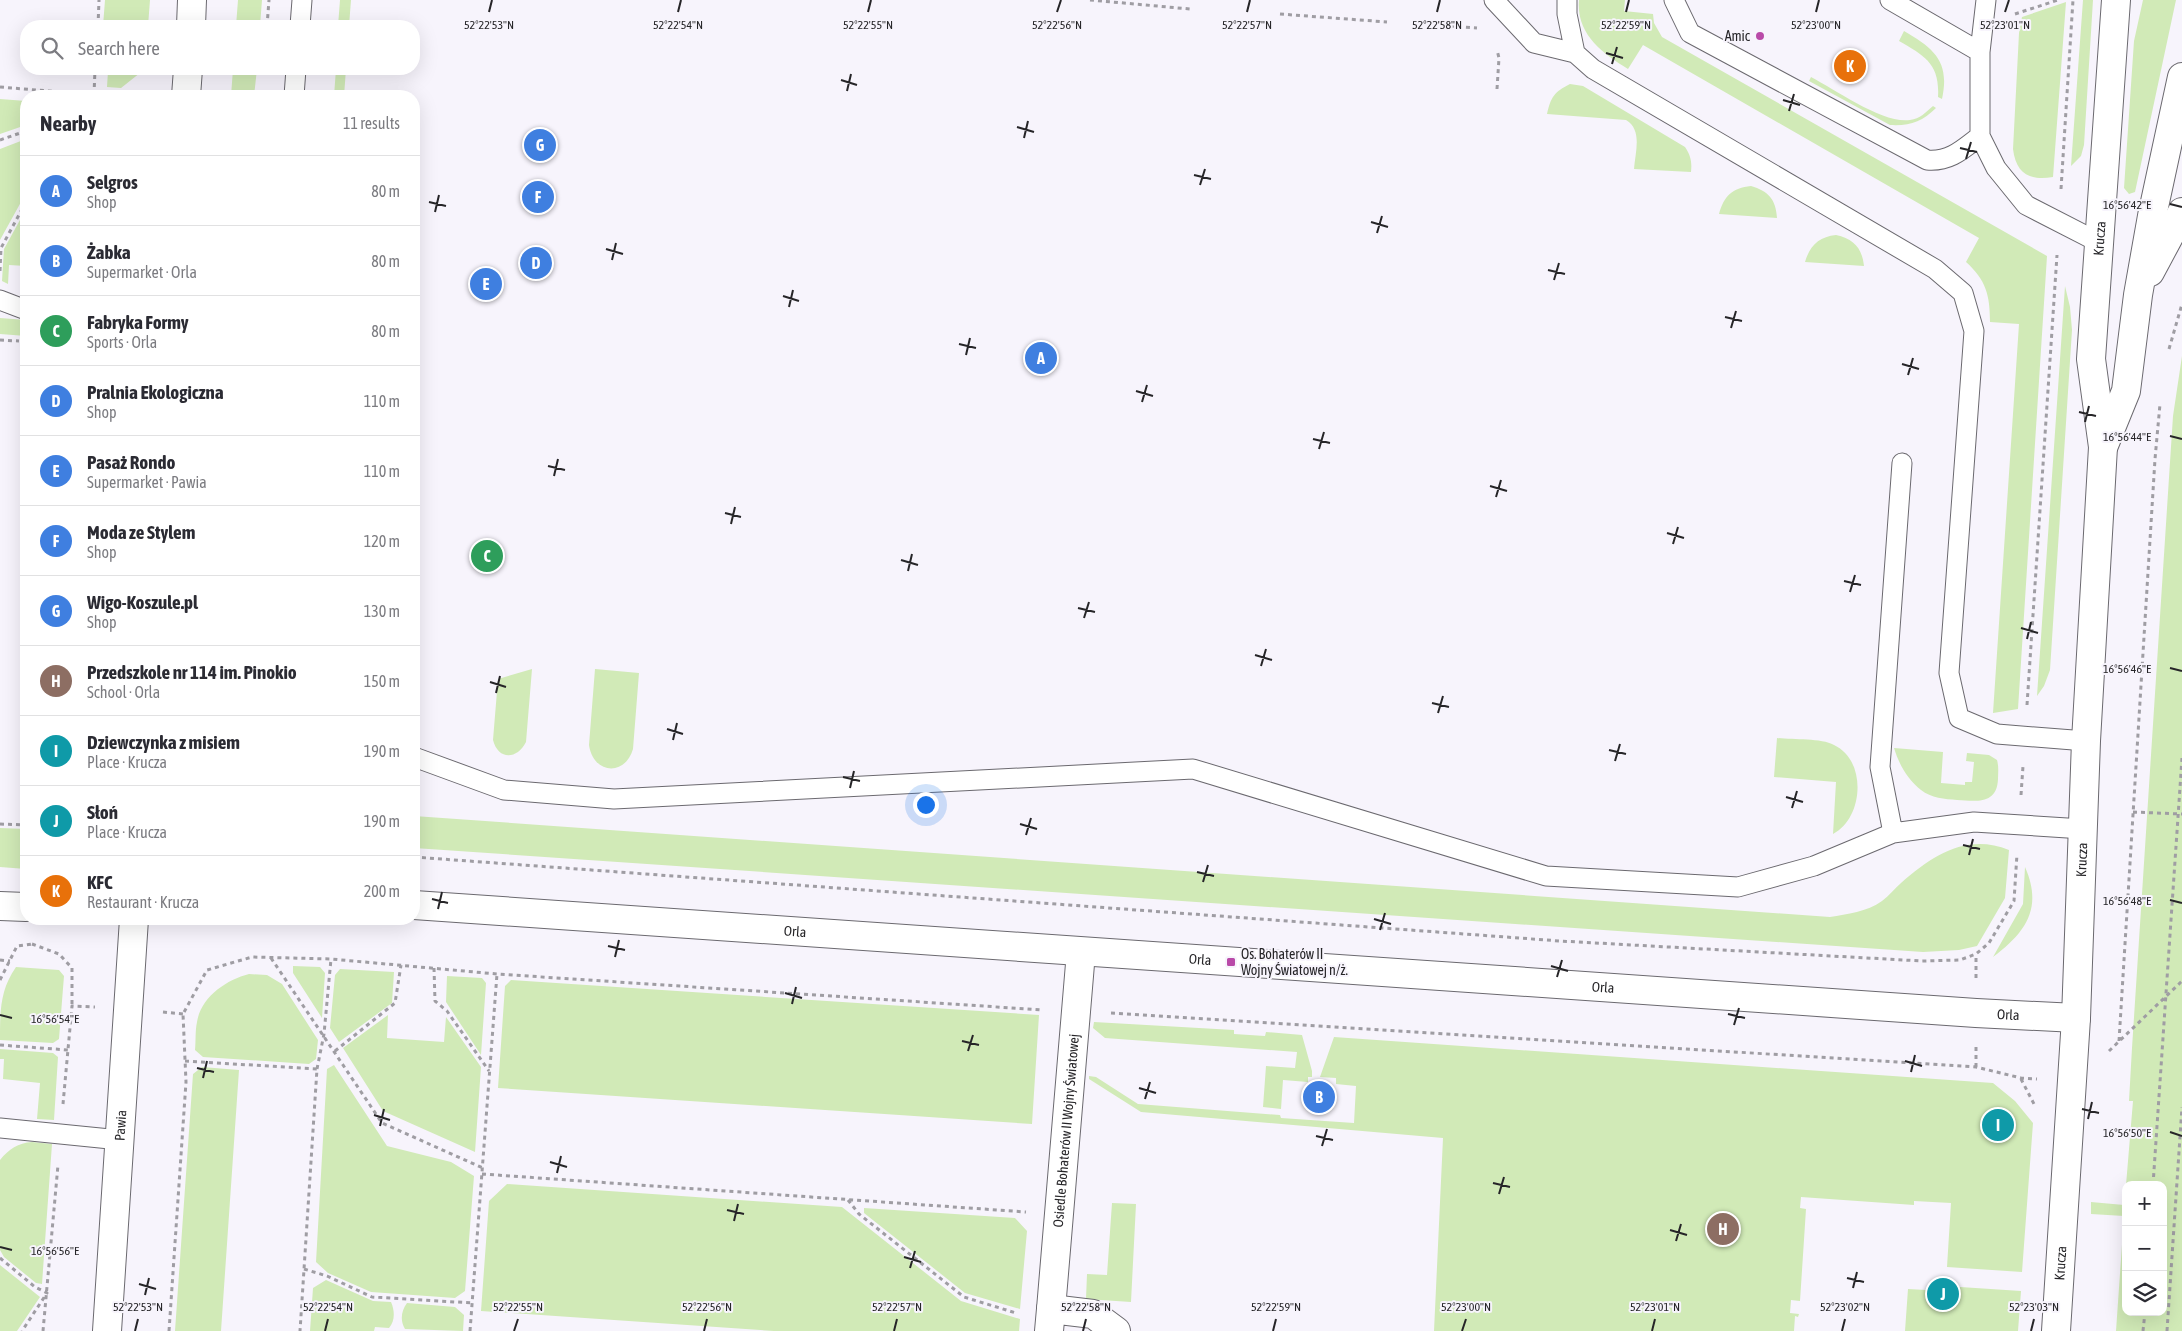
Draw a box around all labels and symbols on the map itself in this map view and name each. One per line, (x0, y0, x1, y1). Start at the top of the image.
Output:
text: 52°22'53"N (464, 18, 514, 32)
text: 52°22'54"N (653, 18, 703, 32)
text: 52°22'55"N (843, 18, 893, 32)
text: 52°22'56"N (1032, 18, 1082, 32)
text: 52°22'57"N (1222, 18, 1272, 32)
text: 52°22'58"N (1412, 18, 1462, 32)
text: 52°22'59"N (1601, 18, 1651, 32)
text: 52°23'00"N (1791, 18, 1841, 32)
text: 52°23'01"N (1980, 18, 2030, 32)
place label: Amic (1725, 28, 1751, 44)
marker: Amic (1754, 30, 1766, 42)
pin: K (1834, 47, 1866, 85)
pin: G (524, 126, 556, 164)
pin: F (522, 178, 554, 216)
text: 16°56'42"E (2103, 198, 2151, 212)
street label: Krucza (2090, 221, 2109, 256)
pin: D (520, 244, 552, 282)
pin: E (470, 265, 502, 303)
pin: A (1025, 339, 1057, 377)
text: 16°56'44"E (2103, 430, 2151, 444)
pin: C (471, 537, 503, 575)
text: 16°56'46"E (2103, 662, 2151, 676)
your location (913, 792, 939, 818)
street label: Krucza (2073, 842, 2090, 877)
text: 16°56'48"E (2103, 894, 2151, 908)
street label: Orla (783, 923, 807, 940)
place label: Os. Bohaterów II Wojny Światowej n/ż. (1241, 946, 1348, 978)
street label: Orla (1188, 951, 1212, 968)
marker: Os. Bohaterów II Wojny Światowej n/ż. (1225, 956, 1237, 968)
street label: Orla (1591, 978, 1615, 996)
street label: Orla (1997, 1006, 2020, 1023)
text: 16°56'54"E (31, 1012, 79, 1026)
street label: Osiedle Bohaterów II Wojny Światowej (1050, 1033, 1082, 1228)
pin: B (1303, 1078, 1335, 1116)
pin: I (1982, 1106, 2014, 1144)
street label: Pawia (111, 1109, 129, 1142)
text: 16°56'50"E (2103, 1126, 2151, 1140)
pin: H (1707, 1210, 1739, 1248)
text: 16°56'56"E (31, 1244, 79, 1258)
street label: Krucza (2051, 1245, 2069, 1281)
pin: J (1927, 1275, 1959, 1313)
text: 52°22'53"N (113, 1300, 163, 1314)
text: 52°22'54"N (303, 1300, 353, 1314)
text: 52°22'55"N (493, 1300, 543, 1314)
text: 52°22'56"N (682, 1300, 732, 1314)
text: 52°22'57"N (872, 1300, 922, 1314)
text: 52°22'58"N (1061, 1300, 1111, 1314)
text: 52°22'59"N (1251, 1300, 1301, 1314)
text: 52°23'00"N (1441, 1300, 1491, 1314)
text: 52°23'01"N (1630, 1300, 1680, 1314)
text: 52°23'02"N (1820, 1300, 1870, 1314)
text: 52°23'03"N (2009, 1300, 2059, 1314)

